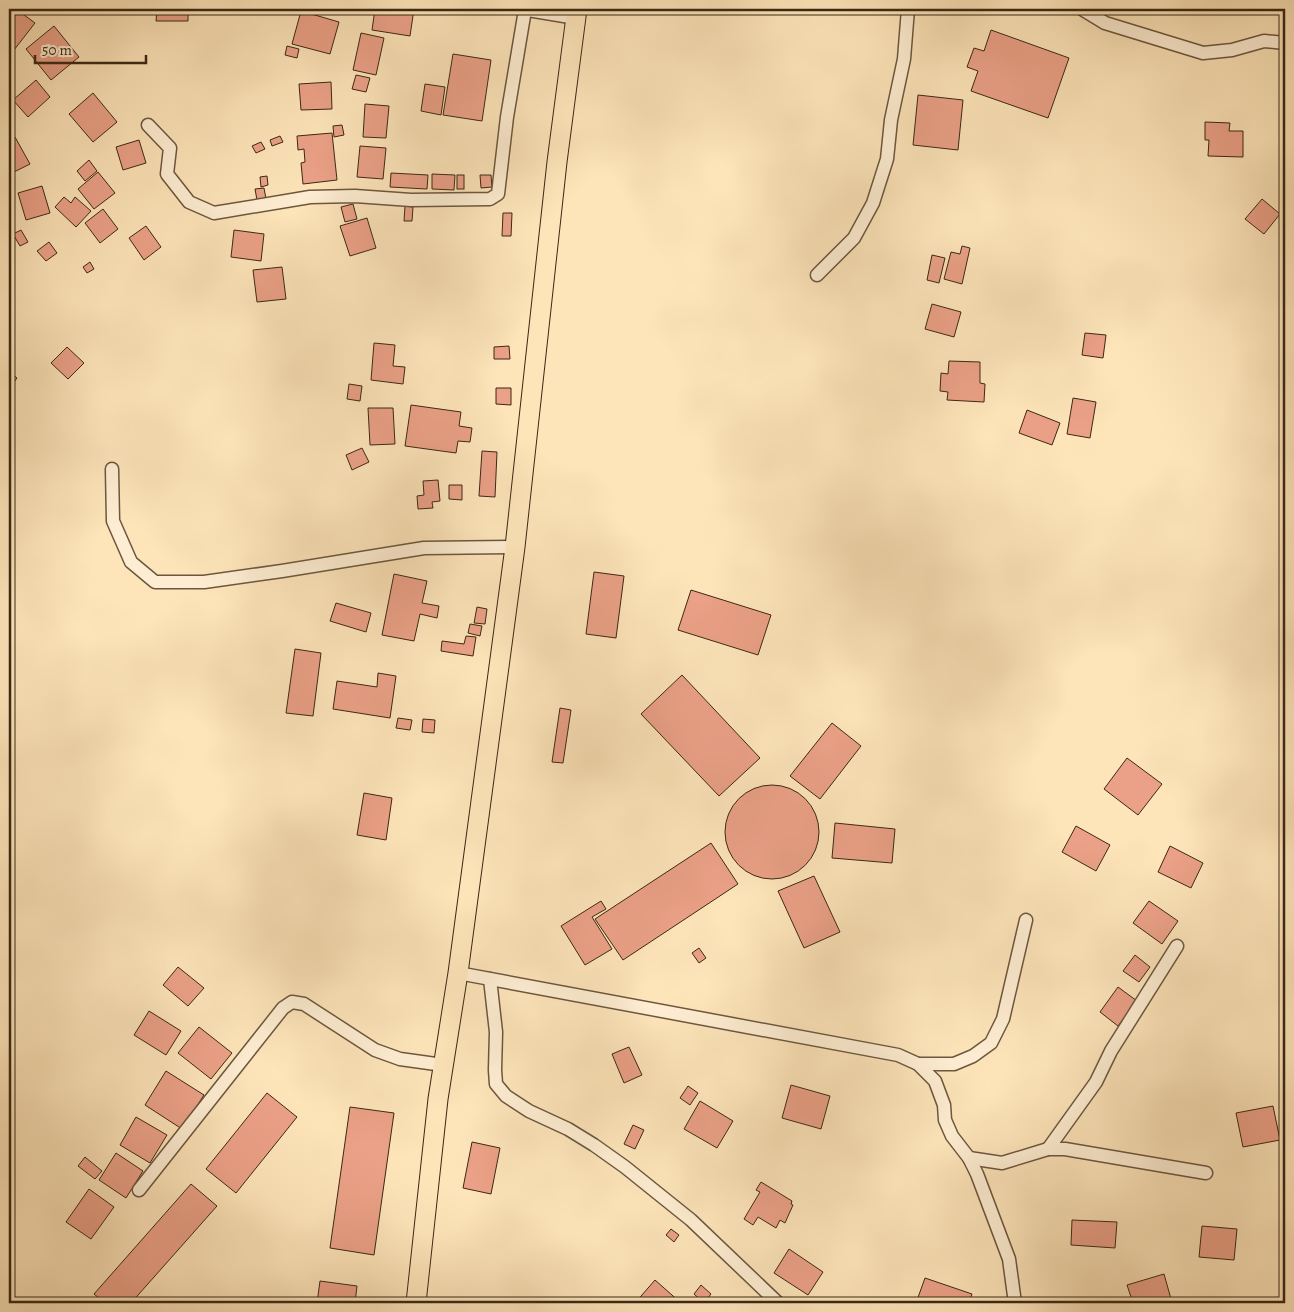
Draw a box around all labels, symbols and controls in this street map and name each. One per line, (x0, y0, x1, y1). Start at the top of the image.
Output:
scale bar (35, 32, 146, 64)
text: 50 m (42, 40, 72, 60)

